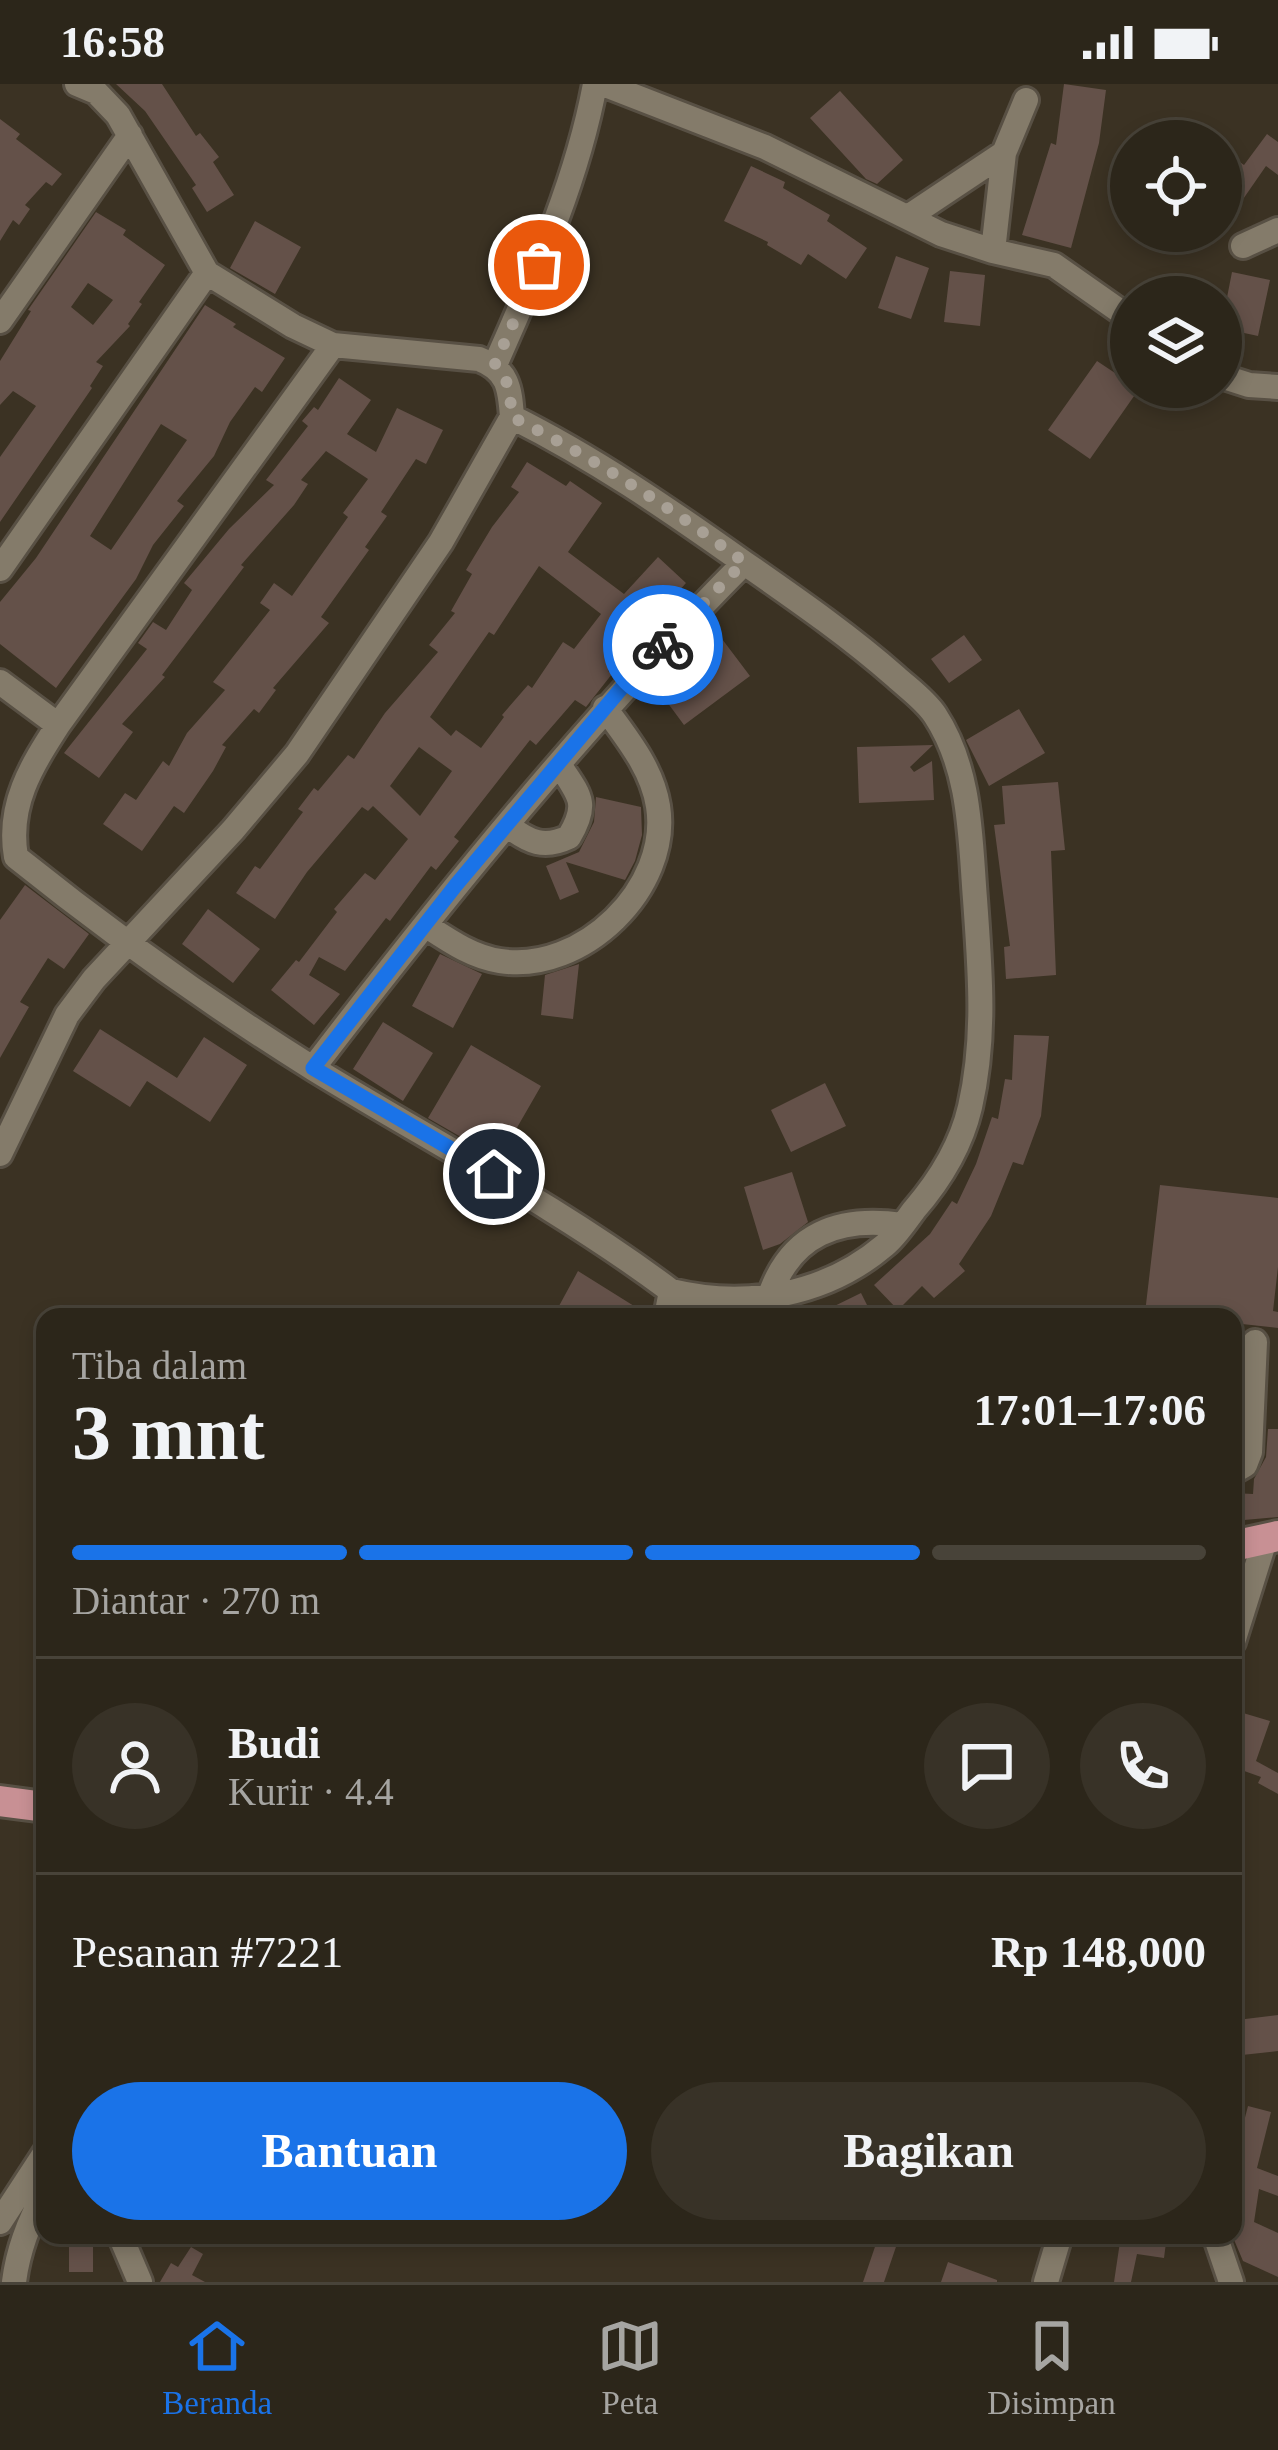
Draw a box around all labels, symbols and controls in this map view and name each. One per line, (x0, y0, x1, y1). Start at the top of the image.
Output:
text: 16:58 (60, 17, 165, 67)
map controls (1110, 120, 1242, 408)
button: locate (1110, 120, 1242, 252)
pin (488, 214, 590, 316)
icon: bag (506, 232, 572, 298)
button: layers (1110, 276, 1242, 408)
courier (603, 585, 723, 705)
icon: bike (630, 612, 696, 678)
pin (443, 1123, 545, 1225)
icon: home (461, 1141, 527, 1207)
text: Tiba dalam (72, 1344, 247, 1387)
text: 17:01–17:06 (974, 1385, 1206, 1435)
text: 3 mnt (72, 1389, 265, 1476)
text: Diantar · 270 m (72, 1579, 320, 1622)
button: person (72, 1703, 198, 1829)
button: chat (924, 1703, 1050, 1829)
button: phone (1080, 1703, 1206, 1829)
text: Budi (228, 1718, 321, 1768)
text: Kurir · 4.4 (228, 1770, 394, 1813)
text: Pesanan #7221 (72, 1927, 343, 1977)
text: Rp 148,000 (991, 1927, 1206, 1977)
button: Bantuan (72, 2082, 627, 2220)
button: Bagikan (651, 2082, 1206, 2220)
tab: Beranda (162, 2313, 272, 2422)
tab: Peta (597, 2313, 663, 2422)
tab: Disimpan (987, 2313, 1116, 2422)

